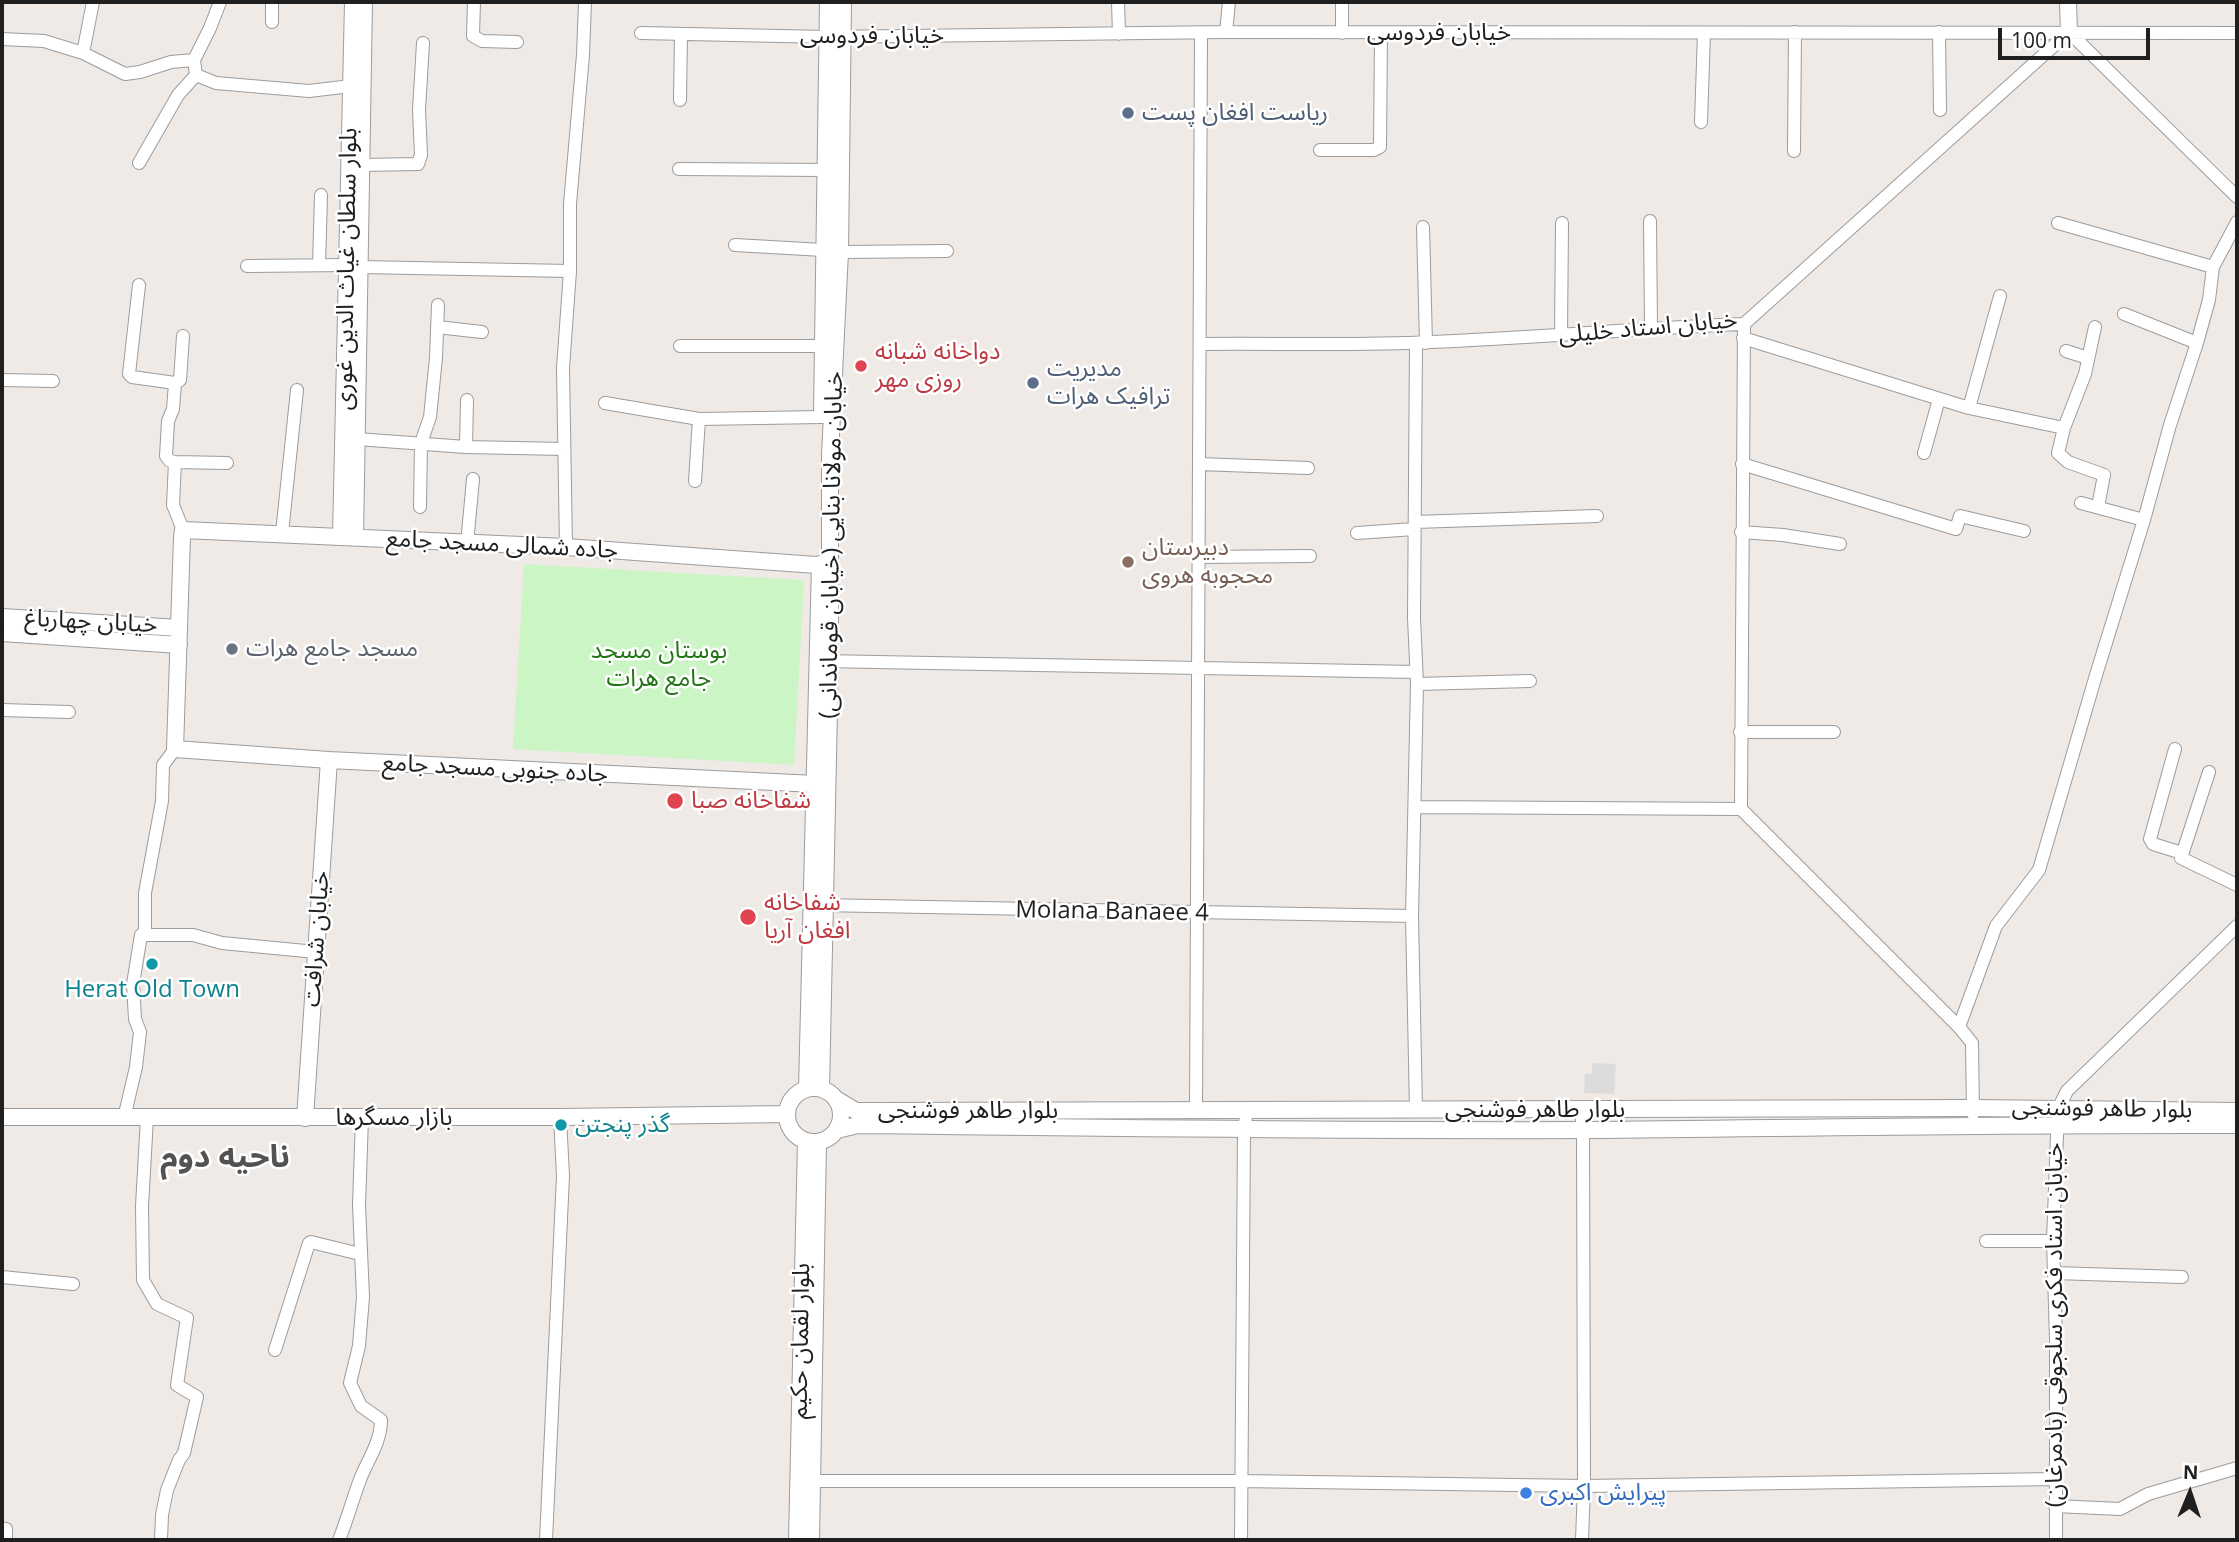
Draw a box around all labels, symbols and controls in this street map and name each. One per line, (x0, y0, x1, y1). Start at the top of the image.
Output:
scale bar (2001, 14, 2153, 58)
street label: خیابان فردوسی (1367, 19, 1511, 47)
street label: خیابان فردوسی (800, 22, 944, 50)
text: 100 m (2011, 26, 2072, 54)
place label: ریاست افغان پست (1142, 99, 1328, 127)
marker: ریاست افغان پست (1120, 105, 1136, 121)
street label: بلوار سلطان غیاث الدین غوری (330, 127, 364, 411)
street label: خیابان استاد خلیلی (1557, 306, 1739, 350)
place label: دواخانه شبانه روزی مهر (875, 338, 1001, 394)
place label: مدیریت ترافیک هرات (1047, 355, 1170, 411)
marker: دواخانه شبانه روزی مهر (853, 358, 869, 374)
street label: خیابان مولانا بنایی (خیابان قوماندانی) (815, 371, 849, 719)
marker: مدیریت ترافیک هرات (1025, 375, 1041, 391)
street label: جاده شمالی مسجد جامع (385, 525, 619, 565)
place label: دبیرستان محجوبه هروی (1142, 534, 1273, 590)
marker: دبیرستان محجوبه هروی (1120, 554, 1136, 570)
street label: خیابان چهارباغ (24, 604, 158, 640)
place label: مسجد جامع هرات (246, 635, 418, 663)
park label: بوستان مسجد جامع هرات (591, 637, 727, 693)
marker: مسجد جامع هرات (224, 641, 240, 657)
street label: جاده جنوبی مسجد جامع (381, 749, 609, 789)
place label: شفاخانه صبا (691, 787, 811, 815)
marker: شفاخانه صبا (665, 791, 685, 811)
street label: خیابان شرافت (298, 870, 336, 1008)
place label: شفاخانه افغان آریا (764, 889, 850, 945)
street label: Molana Banaee 4 (1015, 896, 1209, 928)
marker: شفاخانه افغان آریا (738, 907, 758, 927)
marker: Herat Old Town (144, 956, 160, 972)
place label: Herat Old Town (64, 976, 240, 1004)
street label: بلوار طاهر فوشنجی (2011, 1093, 2193, 1125)
street label: بلوار طاهر فوشنجی (1445, 1096, 1625, 1124)
street label: بلوار طاهر فوشنجی (878, 1097, 1058, 1125)
street label: بازار مسگرها (336, 1104, 452, 1132)
place label: گذر پنجتن (575, 1111, 670, 1139)
marker: گذر پنجتن (553, 1117, 569, 1133)
district label: ناحیه دوم (160, 1139, 290, 1177)
street label: خیابان استاد فکری سلجوقی (بادمرغان) (2041, 1143, 2069, 1507)
street label: بلوار لقمان حکیم (785, 1263, 817, 1419)
north arrow (2155, 1458, 2225, 1528)
text: N (2183, 1459, 2199, 1485)
place label: پیرایش اکبری (1540, 1479, 1666, 1507)
marker: پیرایش اکبری (1518, 1485, 1534, 1501)

